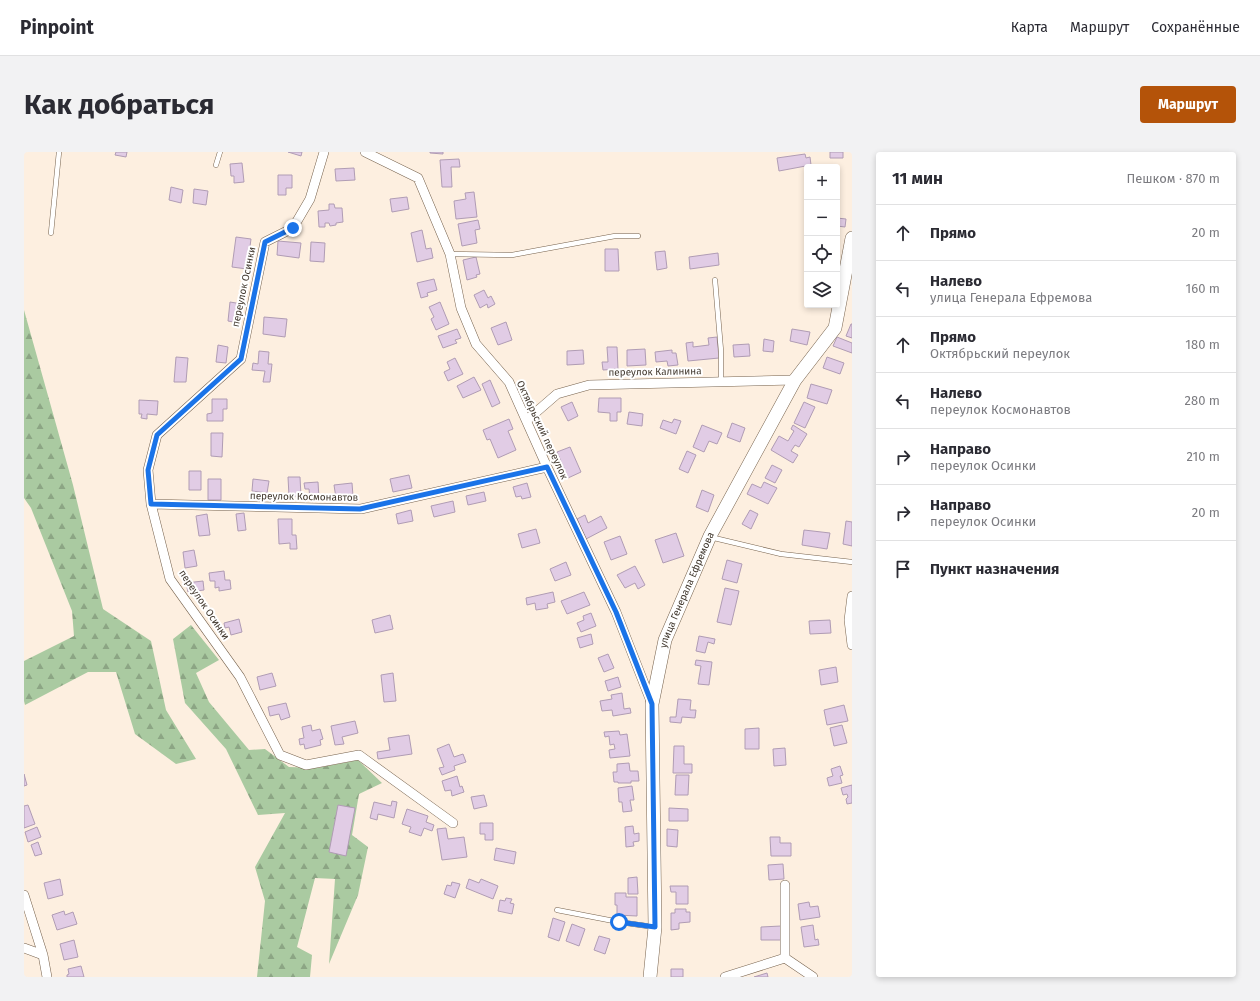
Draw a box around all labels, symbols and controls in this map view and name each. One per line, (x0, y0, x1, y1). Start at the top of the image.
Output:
text: Pinpoint (20, 16, 94, 39)
text: Карта (1011, 19, 1048, 36)
text: Маршрут (1070, 19, 1129, 36)
text: Сохранённые (1151, 19, 1240, 36)
button: Маршрут (1140, 86, 1236, 123)
text: Как добраться (24, 88, 214, 121)
map controls (804, 164, 840, 308)
button: + (804, 164, 840, 200)
text: 11 мин (892, 168, 943, 189)
text: Пешком · 870 m (1126, 171, 1220, 186)
button: − (804, 200, 840, 236)
route end (284, 219, 302, 237)
icon: ahead (892, 222, 914, 244)
text: Прямо (930, 224, 976, 242)
text: 20 m (1192, 225, 1220, 240)
button: locate (804, 236, 840, 272)
street label: переулок Осинки (230, 246, 258, 328)
button: layers (804, 272, 840, 308)
text: Налево (930, 272, 982, 290)
icon: left (892, 278, 914, 300)
text: 160 m (1186, 281, 1220, 296)
text: улица Генерала Ефремова (930, 290, 1092, 305)
text: Прямо (930, 328, 976, 346)
icon: ahead (892, 334, 914, 356)
text: 180 m (1185, 337, 1220, 352)
text: Октябрьский переулок (930, 346, 1070, 361)
street label: переулок Калинина (608, 365, 702, 379)
street label: Октябрьский переулок (514, 379, 571, 482)
text: Налево (930, 384, 982, 402)
icon: left (892, 390, 914, 412)
text: 280 m (1185, 393, 1220, 408)
text: переулок Космонавтов (930, 402, 1071, 417)
text: Направо (930, 440, 991, 458)
icon: right (892, 446, 914, 468)
text: 210 m (1186, 449, 1220, 464)
text: переулок Осинки (930, 458, 1036, 473)
street label: переулок Космонавтов (250, 490, 359, 504)
text: Направо (930, 496, 991, 514)
icon: right (892, 502, 914, 524)
text: 20 m (1192, 505, 1220, 520)
text: переулок Осинки (930, 514, 1036, 529)
street label: улица Генерала Ефремова (658, 530, 717, 649)
icon: arrive (892, 558, 914, 580)
text: Пункт назначения (930, 560, 1059, 578)
street label: переулок Осинки (176, 568, 232, 642)
route start (610, 913, 628, 931)

